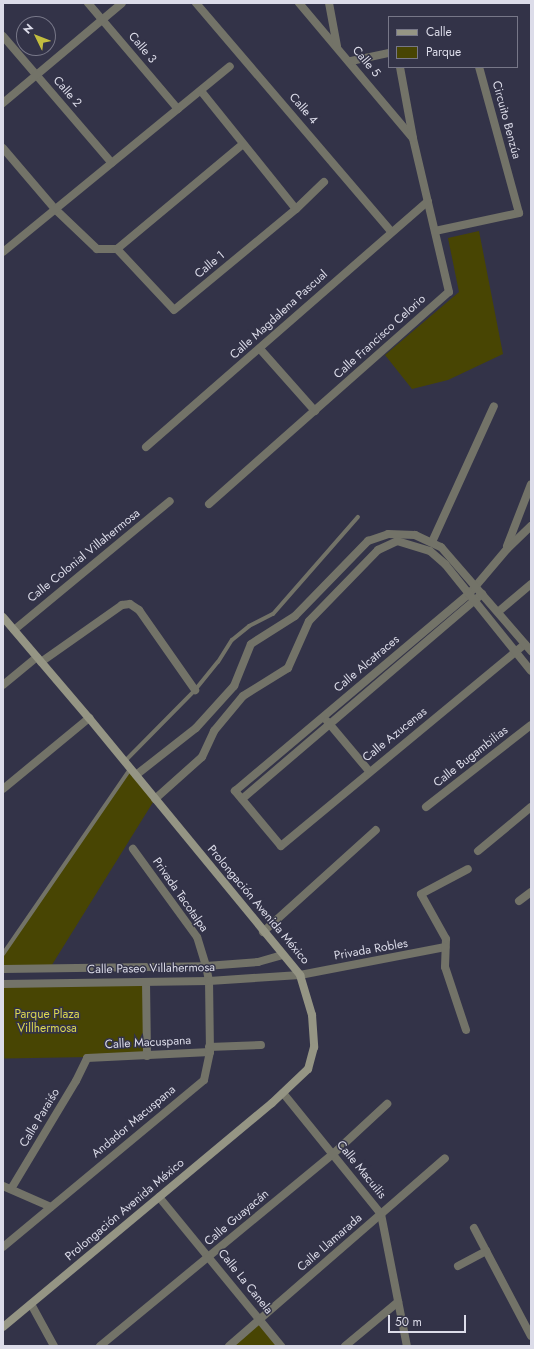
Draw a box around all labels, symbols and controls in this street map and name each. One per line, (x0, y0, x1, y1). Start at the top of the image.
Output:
north arrow (16, 16, 56, 56)
legend (388, 16, 518, 68)
text: N (19, 20, 37, 37)
text: Calle (426, 23, 452, 41)
street label: Calle 3 (125, 30, 159, 66)
text: Parque (426, 43, 461, 61)
street label: Calle 5 (349, 44, 383, 80)
street label: Calle 2 (50, 74, 84, 110)
street label: Circuito Benzúa (489, 79, 523, 161)
street label: Calle 4 (286, 91, 320, 127)
street label: Calle 1 (192, 248, 228, 282)
street label: Calle Magdalena Pascual (227, 267, 331, 363)
street label: Calle Francisco Celorio (331, 292, 429, 382)
street label: Calle Colonial Villahermosa (25, 506, 143, 606)
street label: Calle Alcatraces (331, 632, 403, 696)
street label: Calle Azucenas (360, 705, 430, 765)
street label: Calle Bugambilias (431, 723, 511, 791)
street label: Prolongación Avenida México (204, 843, 312, 967)
street label: Privada Tacotalpa (149, 855, 211, 935)
street label: Privada Robles (333, 936, 409, 964)
street label: Calle Paseo Villahermosa (87, 961, 215, 977)
park label: Parque Plaza Villhermosa (14, 1008, 80, 1036)
street label: Calle Macuspana (105, 1034, 191, 1052)
street label: Andador Macuspana (89, 1083, 179, 1161)
street label: Calle Paraiśo (17, 1086, 63, 1150)
street label: Calle Macuilis (333, 1138, 389, 1202)
street label: Prolongación Avenida México (63, 1156, 187, 1264)
street label: Calle Guayacán (202, 1187, 272, 1249)
street label: Calle Llamarada (295, 1211, 365, 1275)
street label: Calle La Canela (215, 1247, 275, 1317)
scale bar (390, 1307, 468, 1333)
text: 50 m (395, 1313, 422, 1331)

